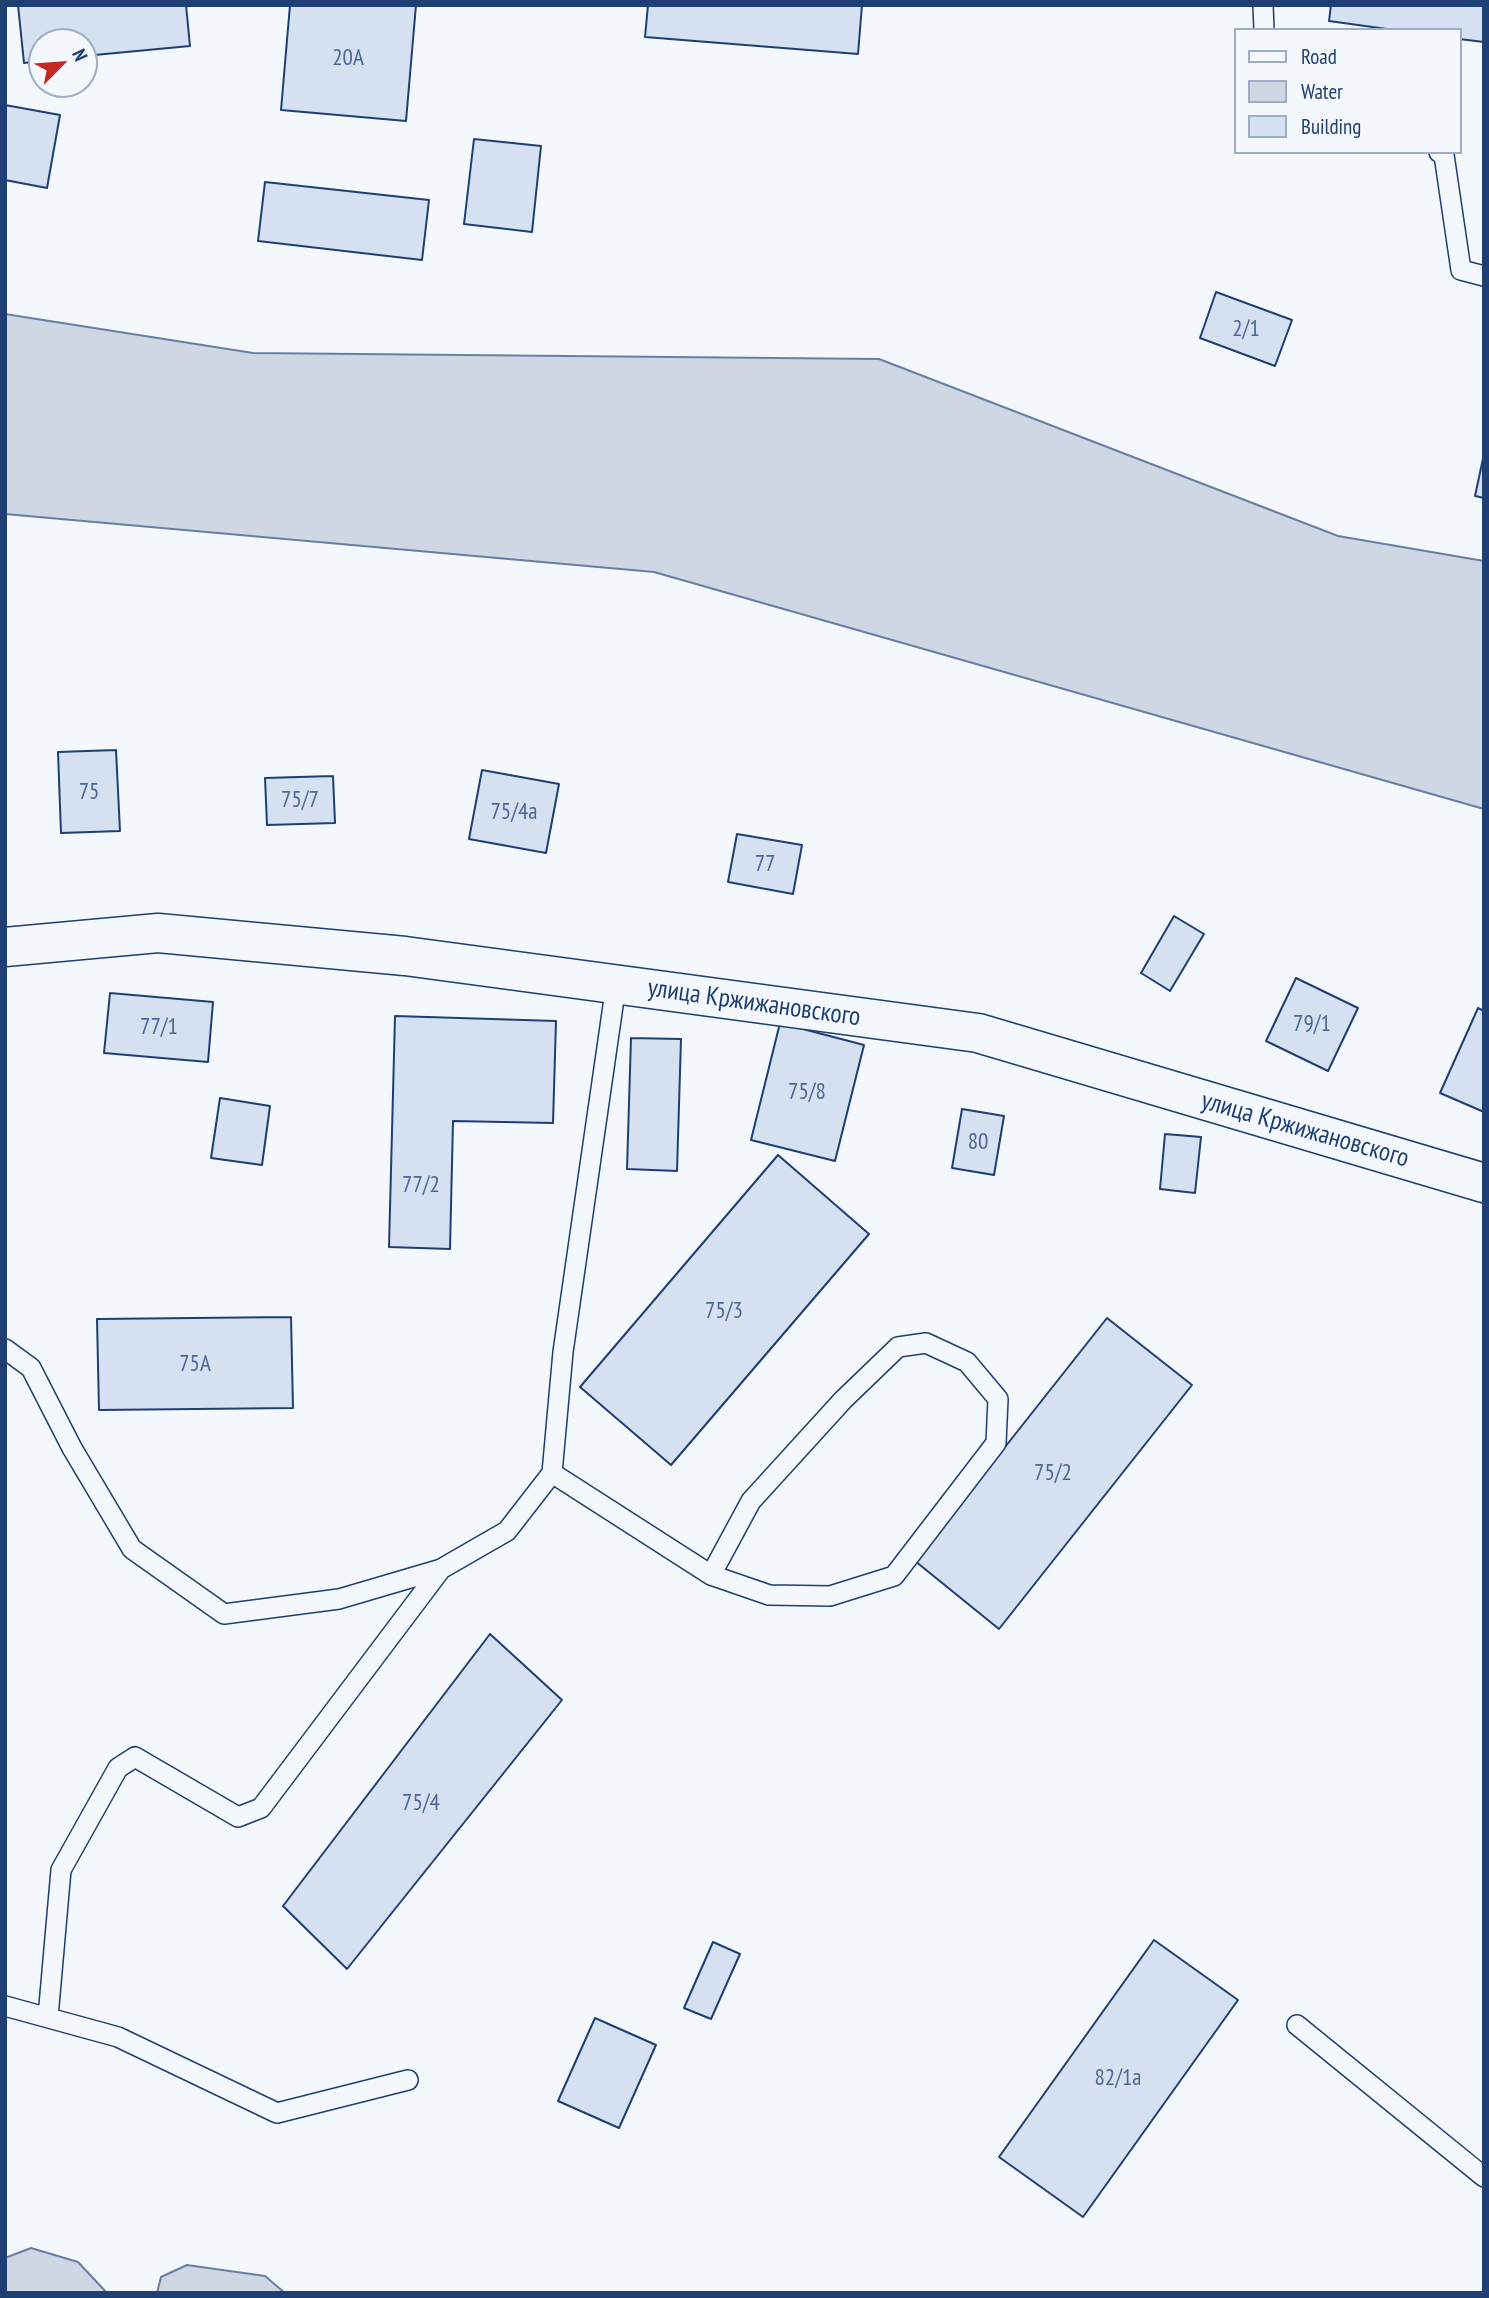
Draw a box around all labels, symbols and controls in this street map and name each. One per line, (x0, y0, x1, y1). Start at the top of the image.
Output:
north arrow (28, 28, 98, 98)
legend (1234, 28, 1461, 154)
text: Road (1301, 43, 1337, 70)
house number: 20А (332, 44, 364, 72)
text: N (67, 45, 93, 65)
text: Water (1301, 78, 1343, 105)
text: Building (1301, 113, 1361, 140)
house number: 2/1 (1232, 315, 1260, 343)
house number: 75 (79, 778, 99, 806)
house number: 75/7 (281, 786, 319, 814)
house number: 75/4а (490, 798, 538, 826)
house number: 77 (755, 850, 775, 878)
street label: улица Кржижановского (646, 973, 862, 1033)
house number: 79/1 (1293, 1010, 1331, 1038)
house number: 77/1 (140, 1013, 178, 1041)
house number: 75/8 (788, 1078, 826, 1106)
street label: улица Кржижановского (1198, 1085, 1412, 1175)
house number: 80 (968, 1128, 988, 1156)
house number: 77/2 (402, 1171, 440, 1199)
house number: 75/3 (705, 1297, 743, 1325)
house number: 75А (179, 1350, 211, 1378)
house number: 75/2 (1034, 1459, 1072, 1487)
house number: 75/4 (402, 1789, 440, 1817)
house number: 82/1а (1094, 2064, 1142, 2092)

